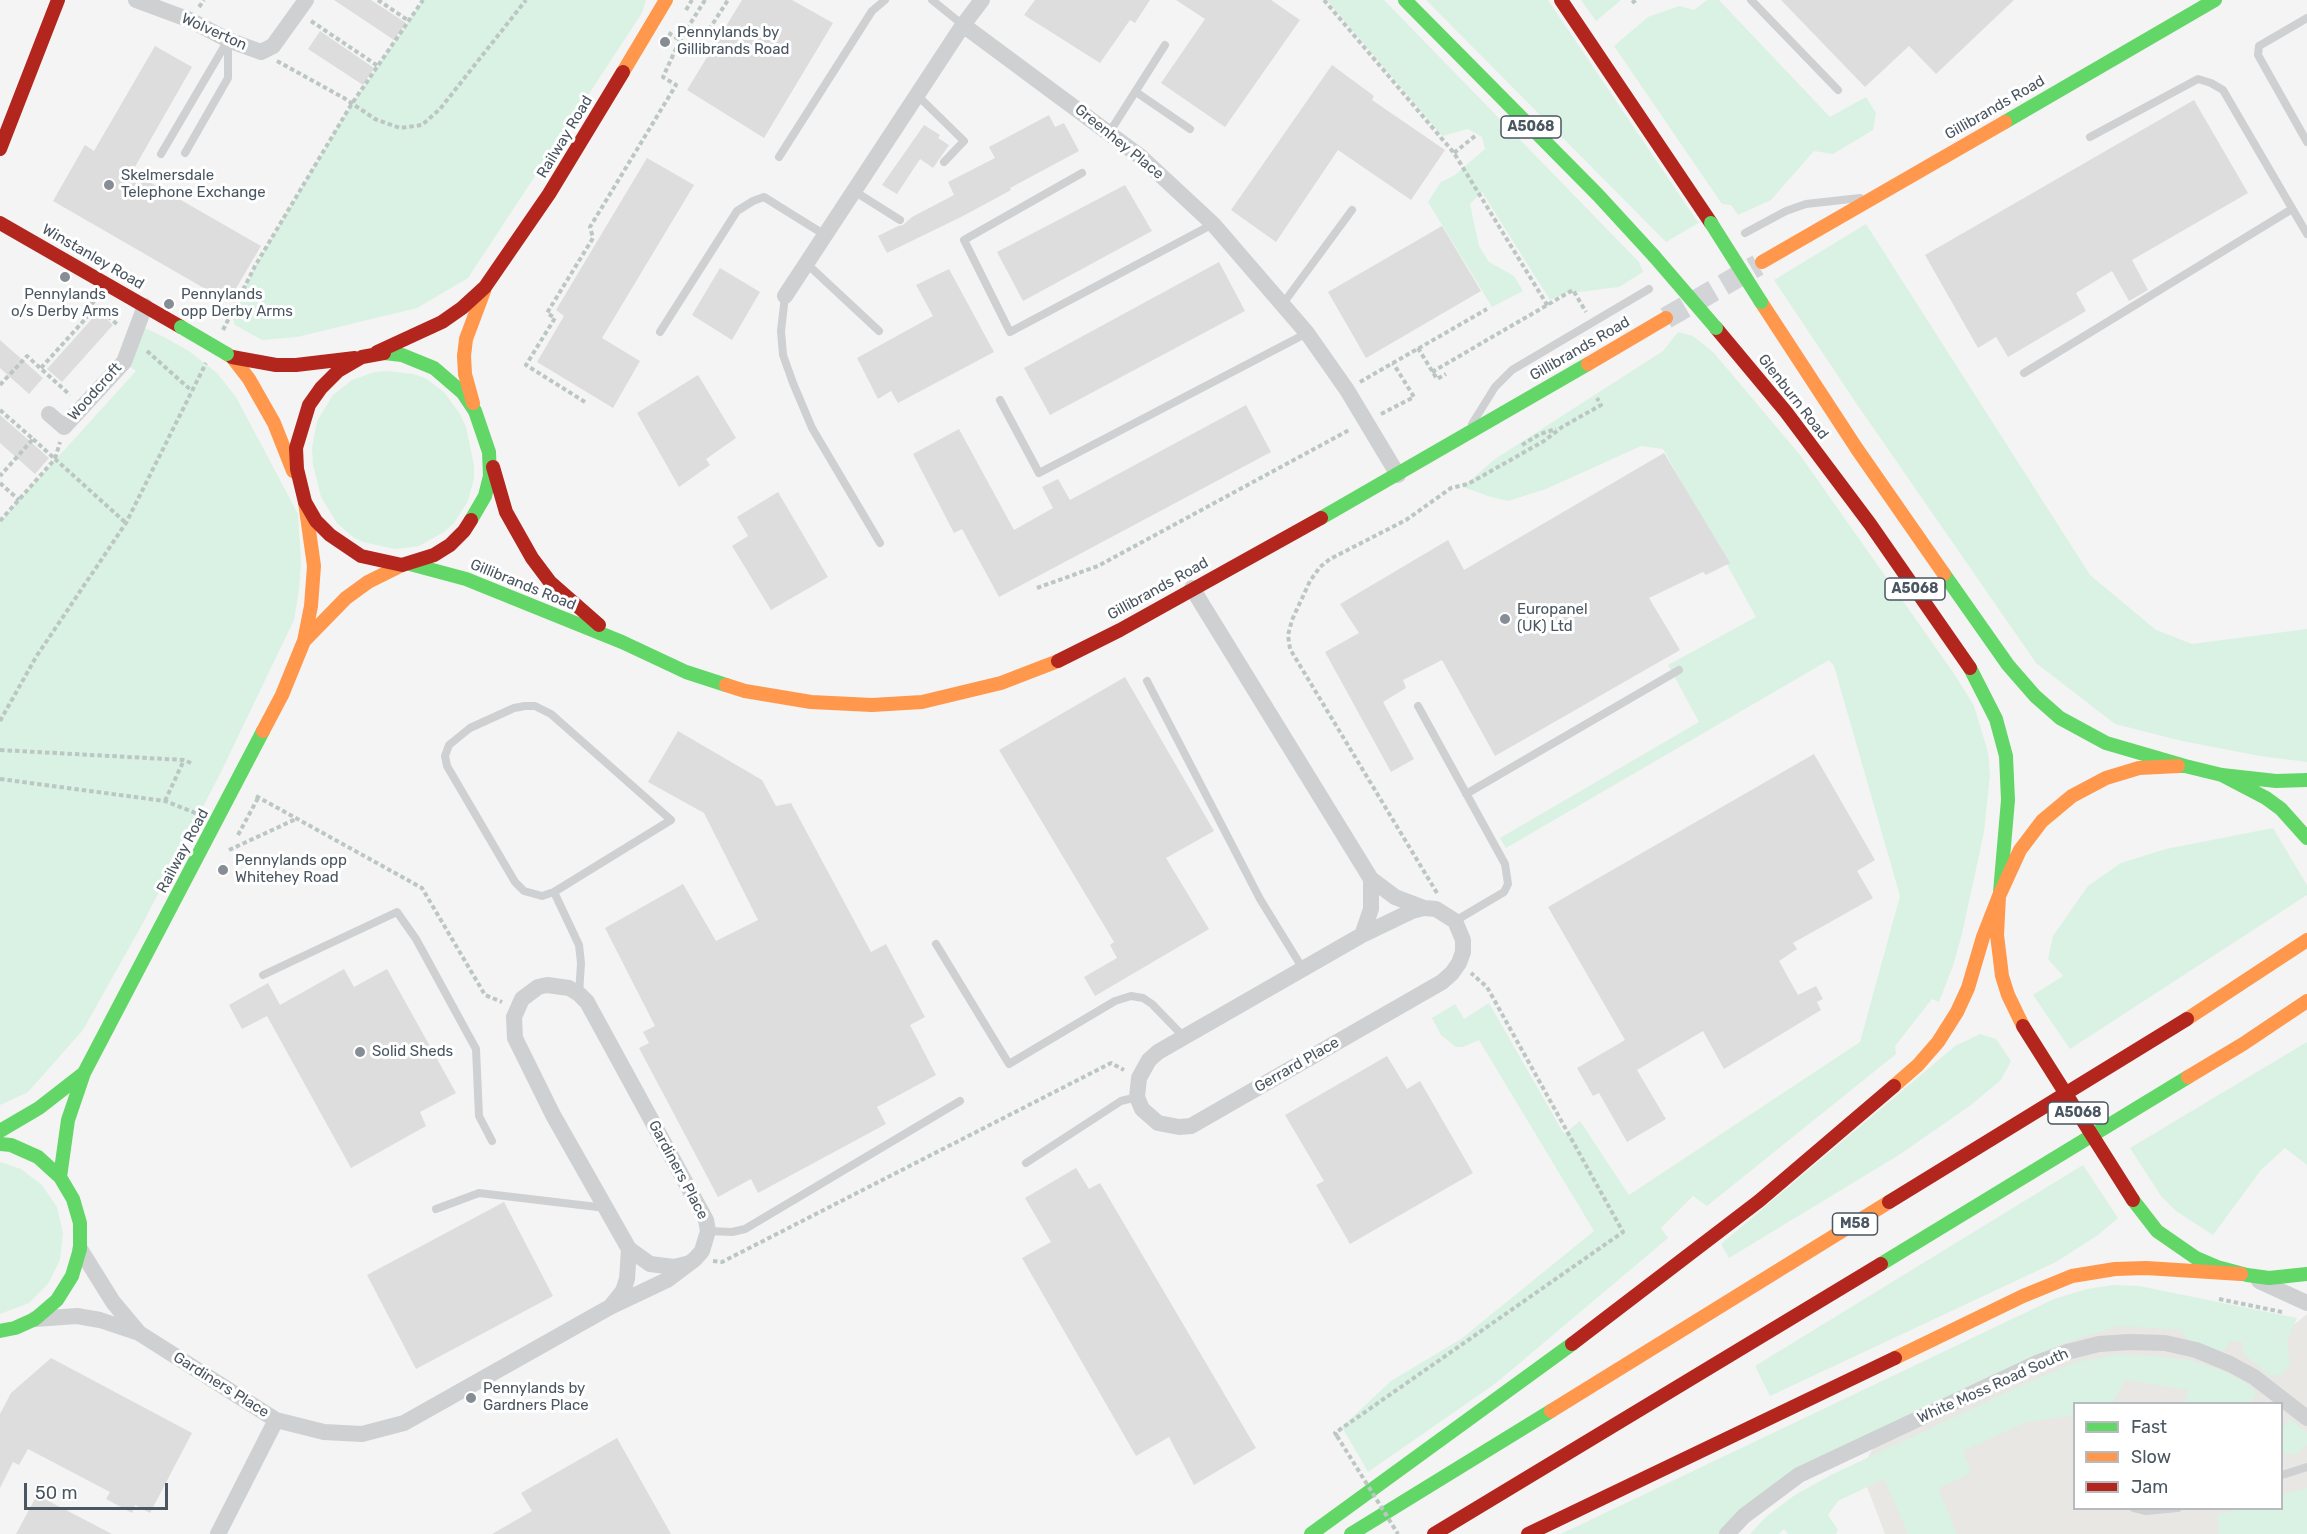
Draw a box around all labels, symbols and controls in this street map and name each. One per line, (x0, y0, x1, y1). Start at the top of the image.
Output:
street label: Wolverton (179, 10, 249, 54)
place label: Pennylands by Gillibrands Road (677, 24, 789, 59)
marker: Pennylands by Gillibrands Road (658, 35, 672, 49)
street label: Gillibrands Road (1942, 72, 2048, 144)
street label: Railway Road (533, 93, 597, 181)
street label: Greenhey Place (1071, 101, 1167, 183)
road number: A5068 (1501, 116, 1561, 138)
place label: Skelmersdale Telephone Exchange (121, 167, 266, 202)
marker: Skelmersdale Telephone Exchange (102, 178, 116, 192)
street label: Winstanley Road (39, 220, 147, 294)
marker: Pennylands o/s Derby Arms (58, 270, 72, 284)
place label: Pennylands o/s Derby Arms (11, 286, 119, 321)
place label: Pennylands opp Derby Arms (181, 286, 293, 321)
marker: Pennylands opp Derby Arms (162, 297, 176, 311)
street label: Gillibrands Road (1527, 313, 1633, 385)
street label: Glenburn Road (1754, 351, 1832, 443)
street label: Woodcroft (64, 359, 126, 425)
street label: Gillibrands Road (1104, 554, 1212, 624)
street label: Gillibrands Road (468, 556, 578, 614)
road number: A5068 (1885, 578, 1945, 600)
place label: Europanel (UK) Ltd (1517, 601, 1588, 636)
marker: Europanel (UK) Ltd (1498, 612, 1512, 626)
street label: Railway Road (153, 806, 213, 896)
place label: Pennylands opp Whitehey Road (235, 852, 347, 887)
marker: Pennylands opp Whitehey Road (216, 863, 230, 877)
street label: Gerrard Place (1252, 1034, 1342, 1096)
place label: Solid Sheds (372, 1043, 453, 1061)
marker: Solid Sheds (353, 1045, 367, 1059)
road number: A5068 (2048, 1102, 2108, 1124)
street label: Gardiners Place (644, 1118, 712, 1222)
road number: M58 (1832, 1213, 1878, 1235)
street label: White Moss Road South (1915, 1345, 2071, 1427)
street label: Gardiners Place (170, 1348, 272, 1422)
place label: Pennylands by Gardners Place (483, 1380, 589, 1415)
marker: Pennylands by Gardners Place (464, 1391, 478, 1405)
legend (2073, 1402, 2283, 1510)
text: Fast (2131, 1416, 2167, 1438)
text: Slow (2131, 1446, 2171, 1468)
scale bar (27, 1471, 171, 1509)
text: Jam (2131, 1476, 2168, 1498)
text: 50 m (35, 1482, 78, 1504)

